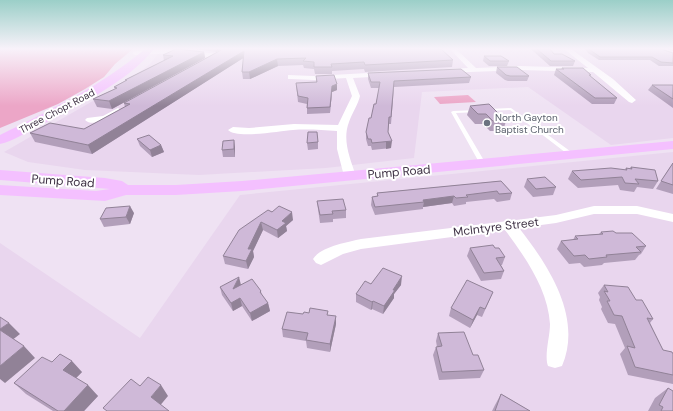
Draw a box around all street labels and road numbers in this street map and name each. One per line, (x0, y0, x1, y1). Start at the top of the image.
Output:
street label: Three Chopt Road (17, 86, 97, 136)
street label: Pump Road (367, 161, 431, 183)
street label: Pump Road (31, 171, 95, 191)
street label: McIntyre Street (452, 214, 540, 240)

